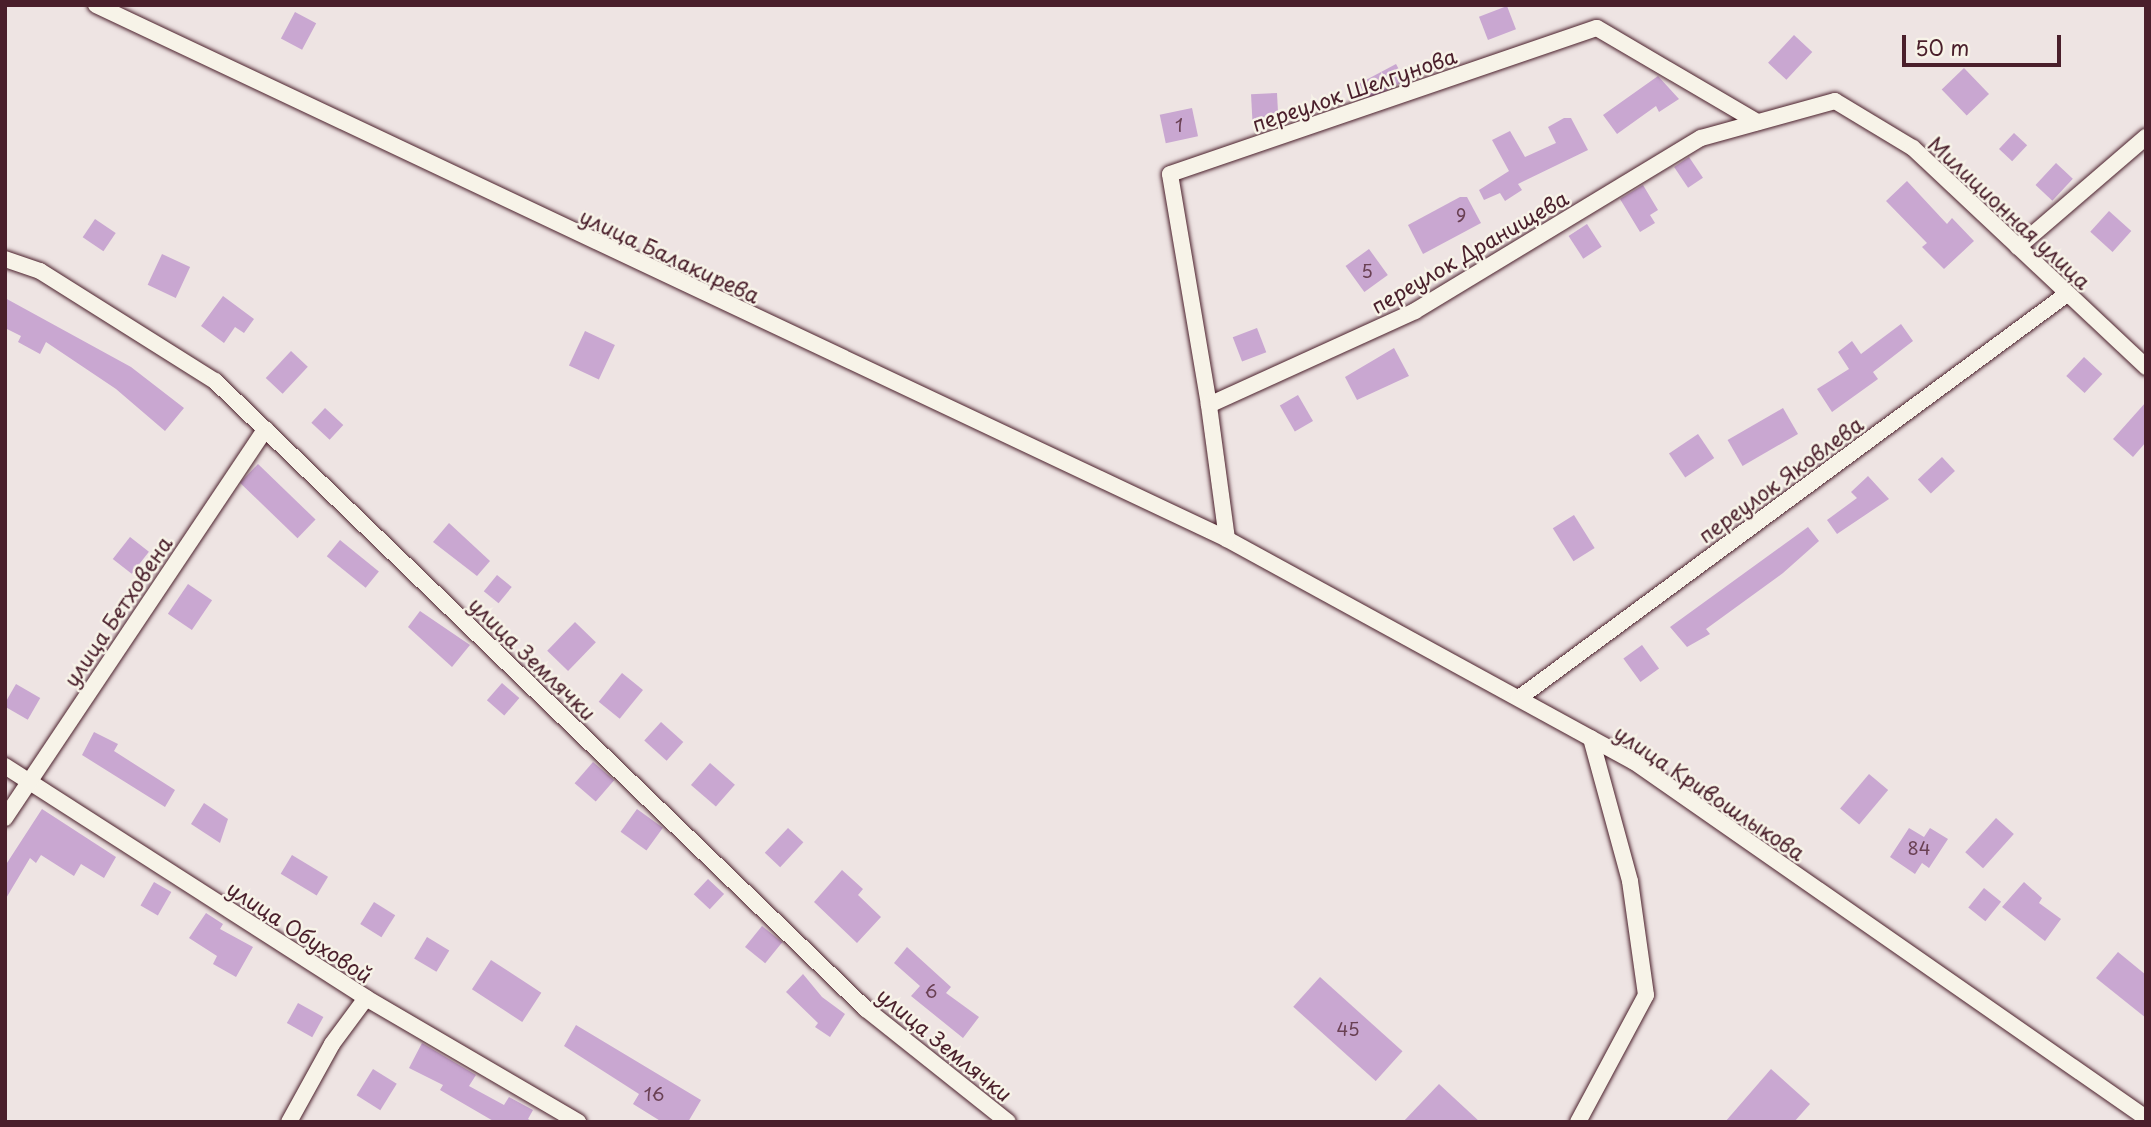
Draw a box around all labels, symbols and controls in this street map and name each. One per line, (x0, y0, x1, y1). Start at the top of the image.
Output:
scale bar (1906, 21, 2065, 65)
text: 50 m (1915, 31, 1969, 63)
street label: переулок Шелгунова (1248, 42, 1460, 136)
house number: 1 (1175, 114, 1183, 136)
street label: Милиционная улица (1923, 130, 2097, 294)
street label: переулок Дранищева (1366, 184, 1572, 318)
street label: улица Балакирева (576, 202, 764, 308)
house number: 9 (1456, 204, 1466, 226)
house number: 5 (1361, 260, 1373, 282)
street label: переулок Яковлева (1692, 410, 1868, 548)
street label: улица Бетховена (57, 531, 177, 691)
street label: улица Землячки (464, 591, 602, 725)
street label: улица Кривошлыкова (1610, 719, 1810, 865)
house number: 84 (1907, 837, 1931, 859)
street label: улица Обуховой (222, 874, 378, 988)
house number: 6 (925, 980, 937, 1002)
street label: улица Землячки (872, 981, 1018, 1107)
house number: 45 (1337, 1018, 1359, 1040)
house number: 16 (644, 1083, 664, 1105)

